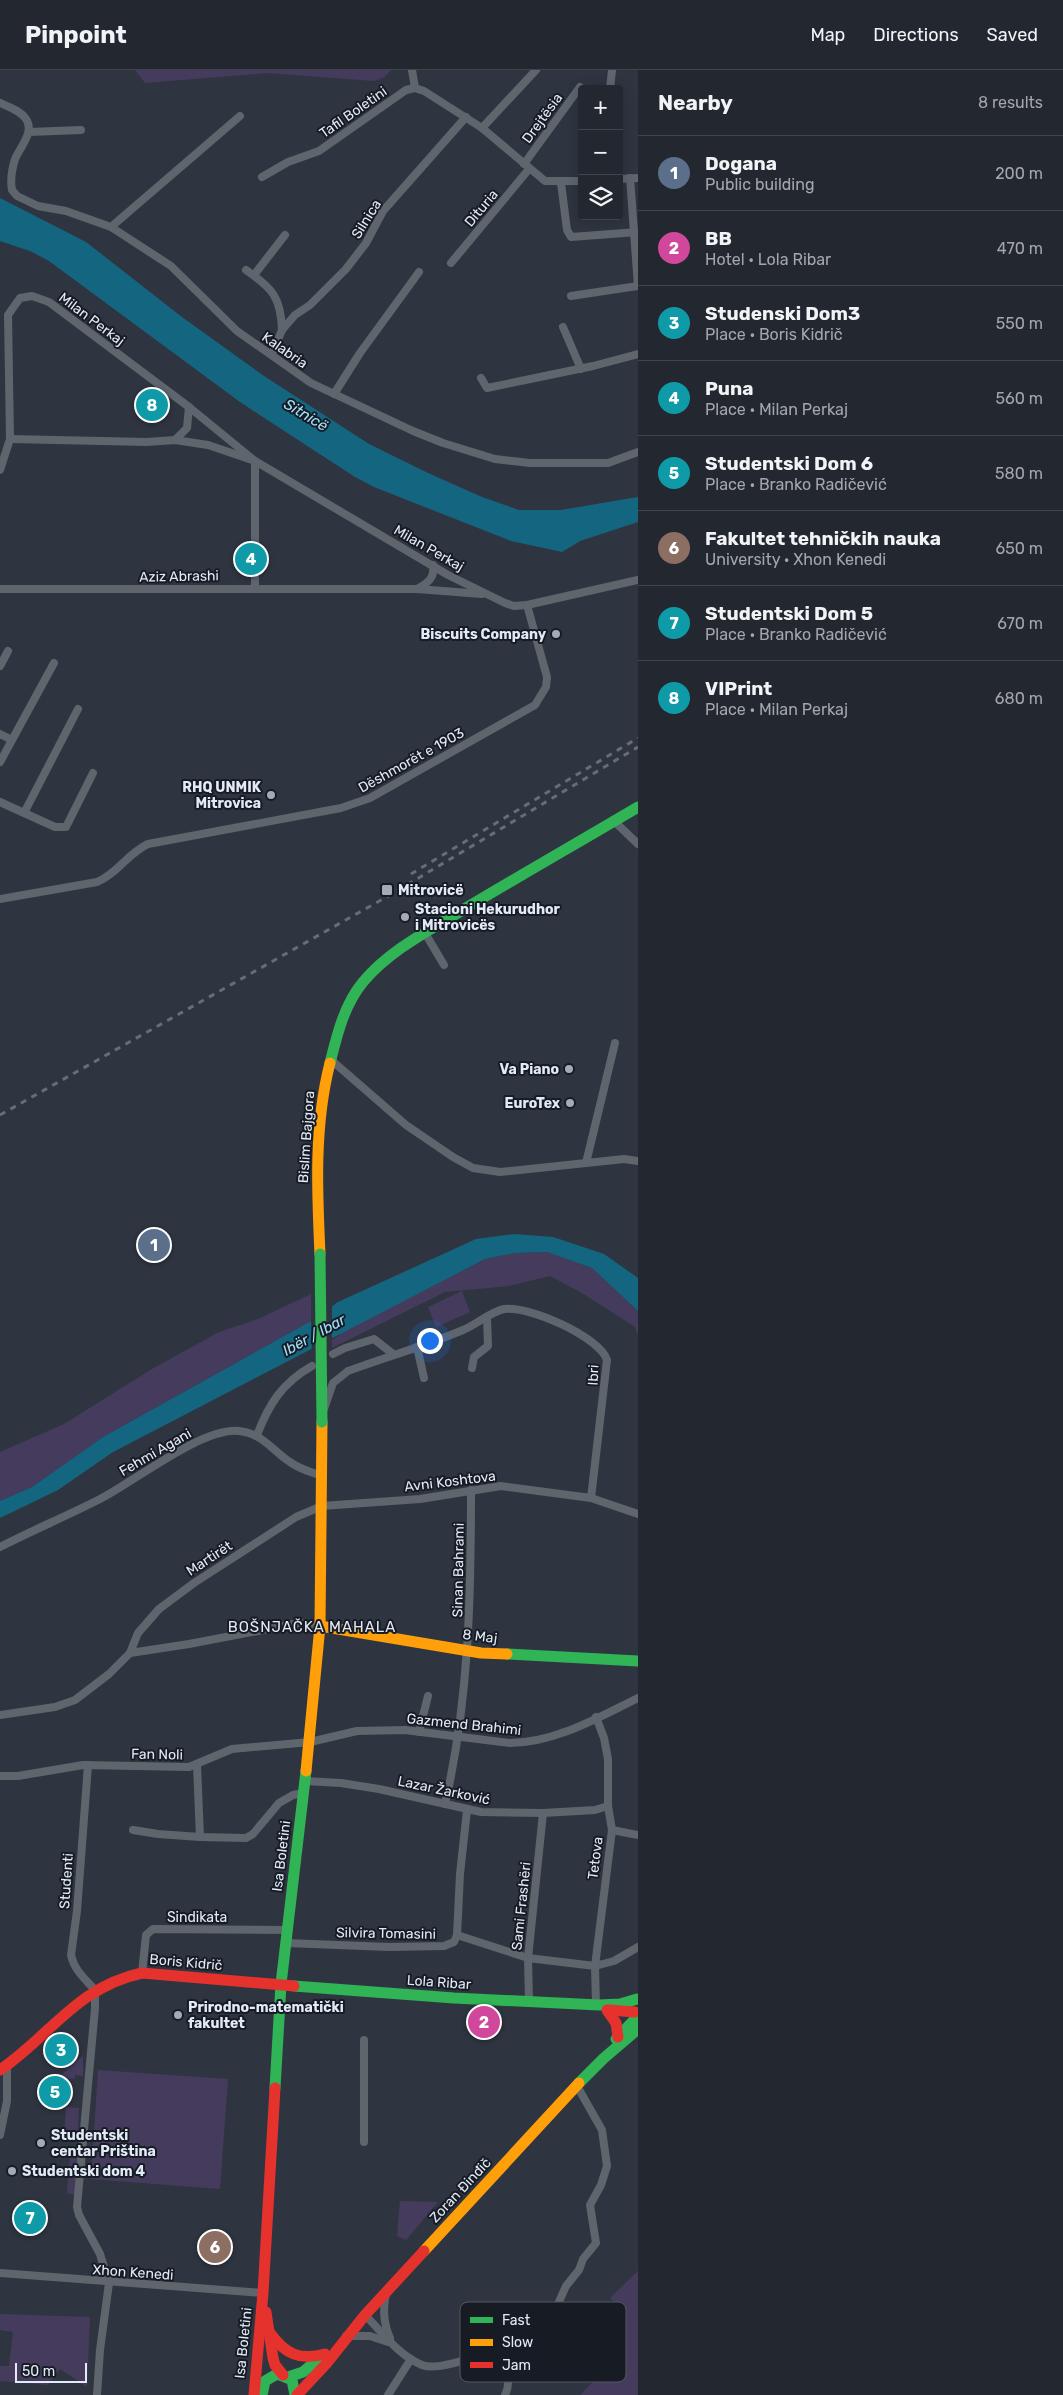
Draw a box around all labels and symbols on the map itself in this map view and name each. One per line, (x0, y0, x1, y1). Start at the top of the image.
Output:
street label: Tafil Boletini (316, 83, 390, 142)
street label: Drejtësia (519, 90, 566, 147)
street label: Dituria (461, 186, 502, 230)
street label: Silnica (348, 197, 385, 242)
street label: Milan Perkaj (55, 289, 128, 350)
street label: Kalabria (259, 329, 311, 372)
pin: 8 (136, 386, 168, 424)
water label: Sitnicë (281, 395, 332, 435)
street label: Milan Perkaj (391, 522, 467, 575)
pin: 4 (235, 540, 267, 578)
street label: Aziz Abrashi (139, 567, 219, 586)
place label: Biscuits Company (421, 626, 547, 643)
marker: Biscuits Company (550, 628, 562, 640)
street label: Dëshmorët e 1903 (355, 724, 467, 797)
place label: RHQ UNMIK Mitrovica (182, 779, 262, 812)
marker: RHQ UNMIK Mitrovica (265, 789, 277, 801)
place label: Mitrovicë (398, 882, 464, 899)
marker: Mitrovicë (380, 883, 394, 897)
place label: Stacioni Hekurudhor i Mitrovicës (415, 901, 561, 934)
marker: Stacioni Hekurudhor i Mitrovicës (399, 911, 411, 923)
place label: Va Piano (500, 1061, 559, 1078)
marker: Va Piano (563, 1063, 575, 1075)
street label: Bislim Bajgora (295, 1090, 318, 1184)
place label: EuroTex (505, 1095, 561, 1112)
marker: EuroTex (564, 1097, 576, 1109)
pin: 1 (138, 1226, 170, 1264)
water label: Ibër / Ibar (279, 1310, 350, 1360)
your location (417, 1328, 443, 1354)
street label: Ibri (584, 1364, 603, 1386)
street label: Fehmi Agani (116, 1425, 194, 1480)
street label: Avni Koshtova (403, 1467, 497, 1496)
street label: Sinan Bahrami (449, 1523, 468, 1617)
street label: Martirët (183, 1537, 236, 1580)
district label: BOŠNJAČKA MAHALA (228, 1618, 396, 1636)
street label: 8 Maj (462, 1626, 498, 1647)
street label: Gazmend Brahimi (406, 1710, 522, 1739)
street label: Fan Noli (131, 1746, 183, 1763)
street label: Lazar Žarković (396, 1771, 492, 1809)
street label: Isa Boletini (269, 1820, 294, 1893)
street label: Tetova (584, 1836, 607, 1880)
street label: Studenti (56, 1852, 77, 1910)
street label: Sami Frashëri (508, 1861, 535, 1951)
street label: Sindikata (167, 1909, 227, 1926)
street label: Silvira Tomasini (336, 1924, 436, 1943)
street label: Boris Kidrič (149, 1951, 223, 1974)
street label: Lola Ribar (406, 1972, 472, 1993)
place label: Prirodno-matematički fakultet (188, 1999, 344, 2032)
pin: 2 (468, 2003, 500, 2041)
marker: Prirodno-matematički fakultet (172, 2009, 184, 2021)
pin: 3 (45, 2031, 77, 2069)
pin: 5 (39, 2073, 71, 2111)
place label: Studentski centar Priština (51, 2127, 156, 2160)
marker: Studentski centar Priština (35, 2137, 47, 2149)
street label: Zoran Đinđič (426, 2154, 495, 2226)
place label: Studentski dom 4 (22, 2163, 146, 2180)
marker: Studentski dom 4 (6, 2165, 18, 2177)
pin: 7 (14, 2199, 46, 2237)
pin: 6 (199, 2228, 231, 2266)
street label: Xhon Kenedi (92, 2261, 174, 2284)
legend (460, 2302, 626, 2382)
street label: Isa Boletini (231, 2307, 256, 2379)
text: Fast (502, 2312, 531, 2329)
text: Slow (502, 2334, 533, 2351)
text: Jam (502, 2357, 531, 2374)
scale bar (15, 2360, 88, 2383)

